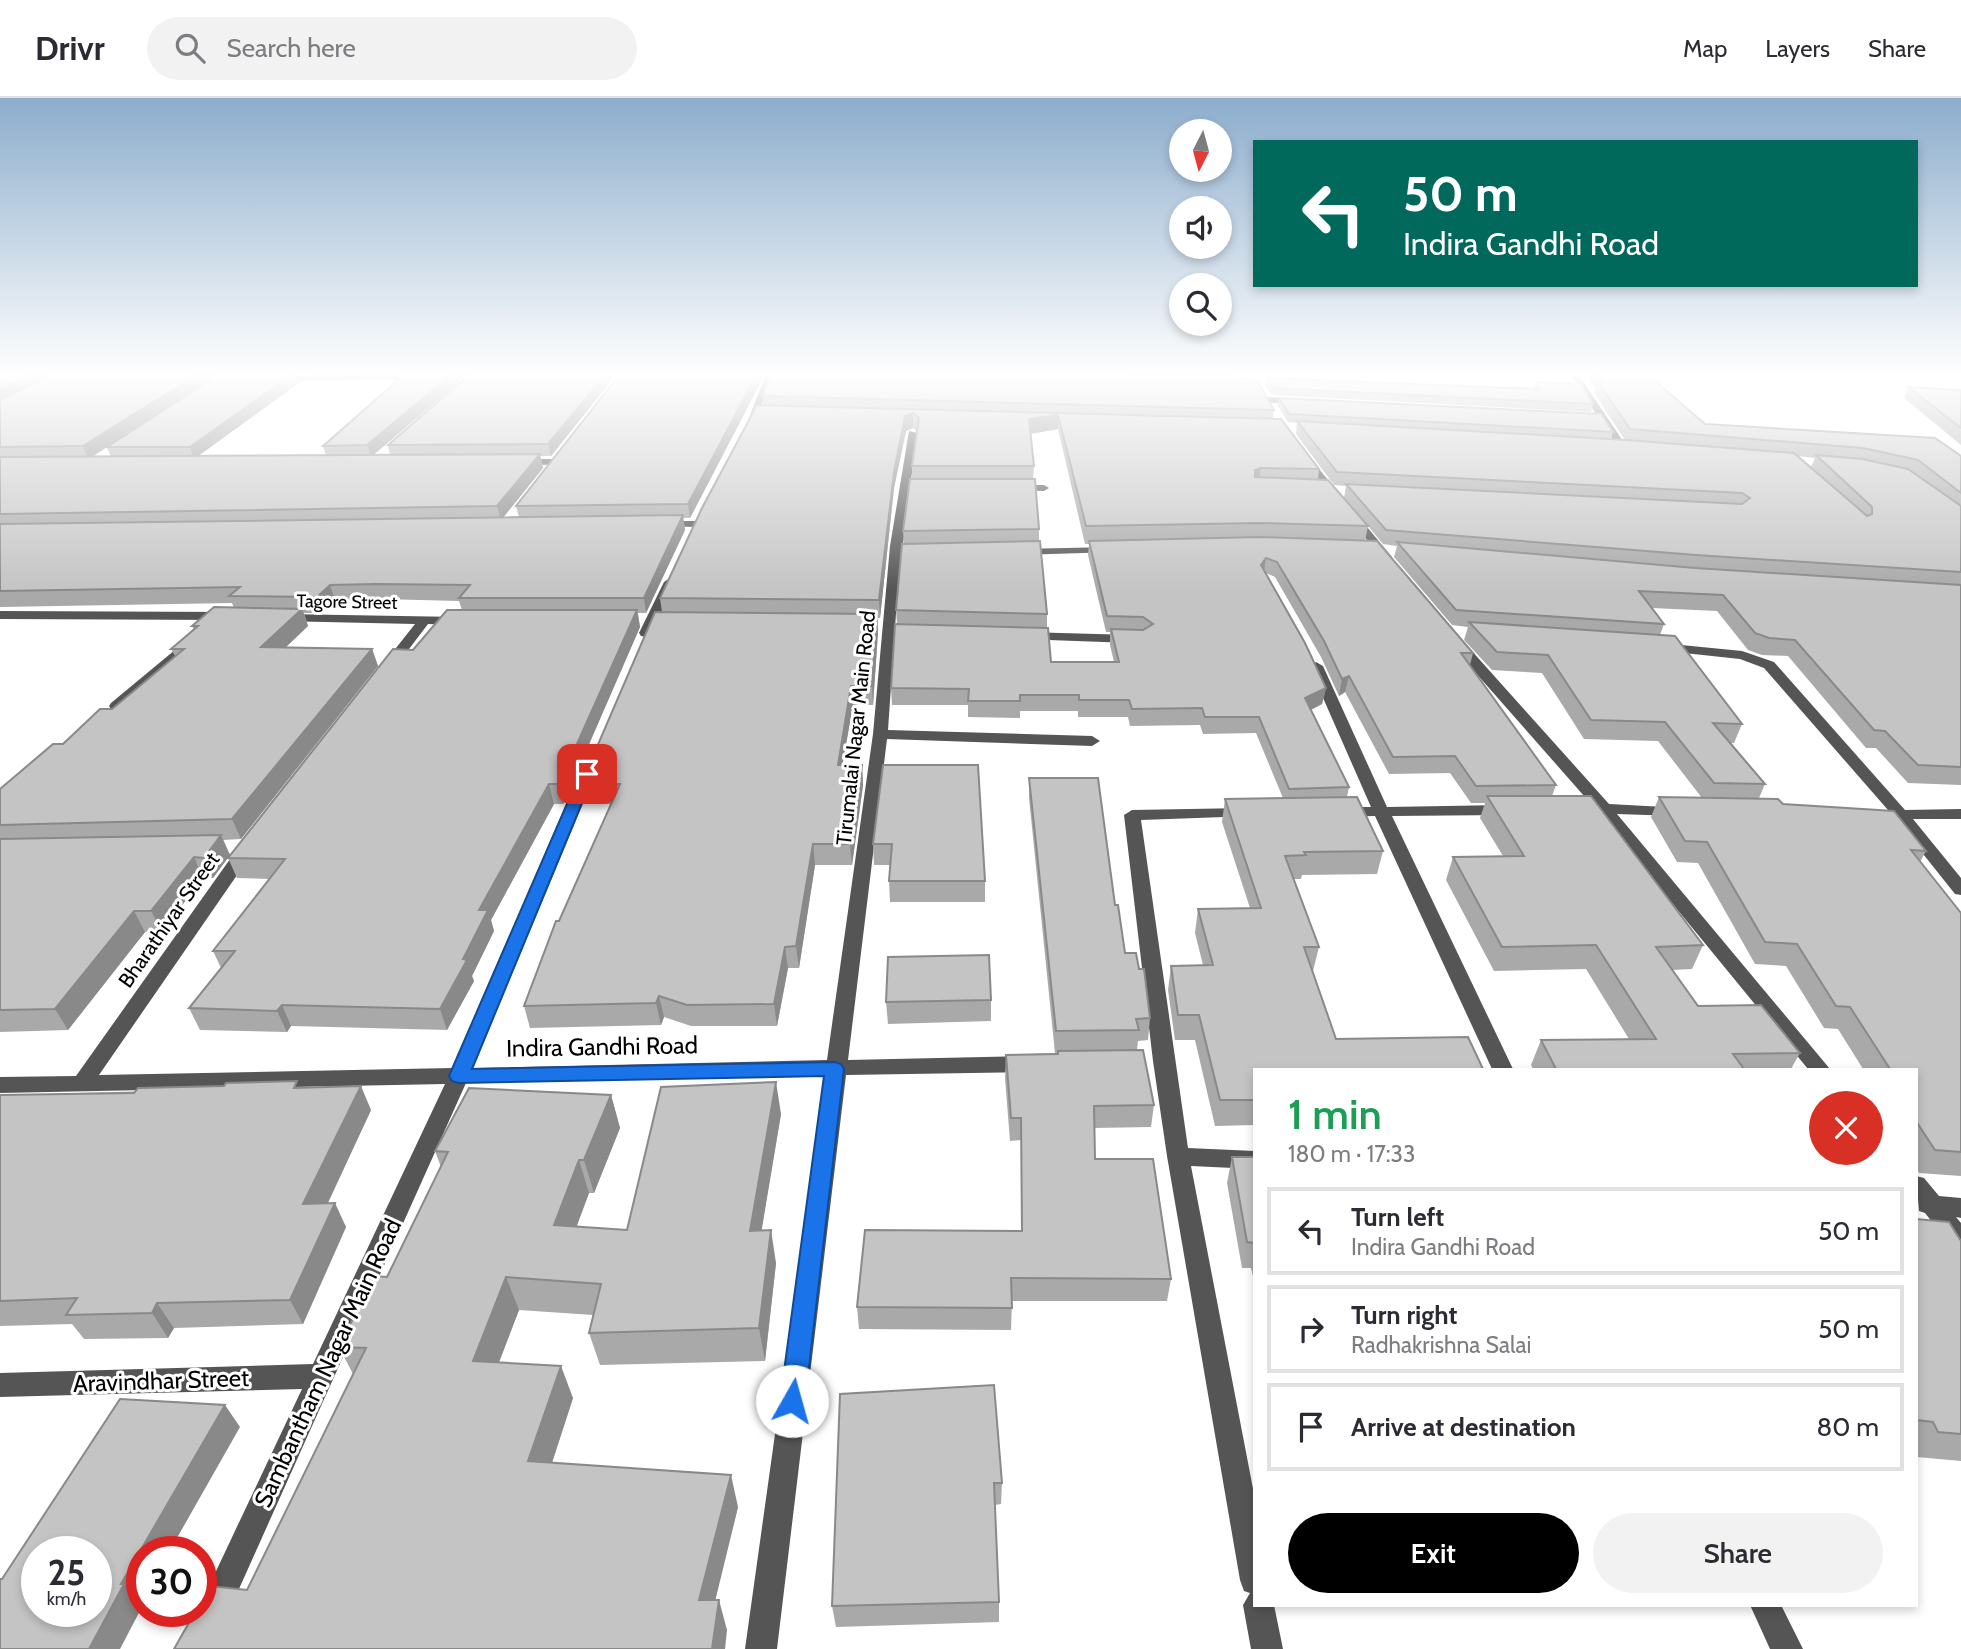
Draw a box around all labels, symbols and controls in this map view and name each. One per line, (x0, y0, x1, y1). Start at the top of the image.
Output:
search box (147, 17, 637, 80)
text: Drivr (35, 28, 105, 68)
icon: search (171, 29, 209, 67)
text: Search here (227, 32, 356, 64)
text: Map (1683, 34, 1727, 63)
text: Layers (1765, 34, 1830, 63)
text: Share (1868, 34, 1926, 63)
north arrow (1169, 119, 1232, 182)
map controls (1169, 119, 1232, 336)
text: 50 m (1403, 164, 1518, 223)
icon: left (1288, 168, 1379, 259)
button: sound (1169, 196, 1232, 259)
text: Indira Gandhi Road (1403, 224, 1659, 263)
button: search (1169, 273, 1232, 336)
street label: Tagore Street (296, 590, 398, 614)
street label: Tirumalai Nagar Main Road (831, 609, 880, 847)
pin (557, 744, 617, 804)
icon: arrive (568, 755, 606, 793)
street label: Bharathiyar Street (113, 847, 224, 992)
street label: Indira Gandhi Road (506, 1030, 698, 1063)
text: 1 min (1288, 1088, 1382, 1140)
button: close (1809, 1091, 1883, 1165)
text: 180 m · 17:33 (1288, 1140, 1415, 1168)
text: Turn left (1351, 1201, 1444, 1233)
icon: left (1292, 1212, 1330, 1250)
street label: Sambantham Nagar Main Road (248, 1214, 407, 1512)
text: 50 m (1818, 1215, 1879, 1247)
text: Indira Gandhi Road (1351, 1233, 1535, 1261)
text: Turn right (1351, 1299, 1457, 1331)
icon: right (1292, 1310, 1330, 1348)
text: 50 m (1818, 1313, 1879, 1345)
text: Radhakrishna Salai (1351, 1331, 1531, 1359)
street label: Aravindhar Street (72, 1363, 249, 1398)
position arrow (755, 1364, 829, 1438)
icon: arrive (1292, 1408, 1330, 1446)
text: Arrive at destination (1351, 1411, 1576, 1443)
text: 80 m (1816, 1411, 1879, 1443)
button: Exit (1288, 1513, 1579, 1593)
button: Share (1593, 1513, 1883, 1593)
speed limit sign: 30 (126, 1536, 217, 1627)
text: 25 (48, 1551, 85, 1594)
text: km/h (47, 1588, 86, 1610)

